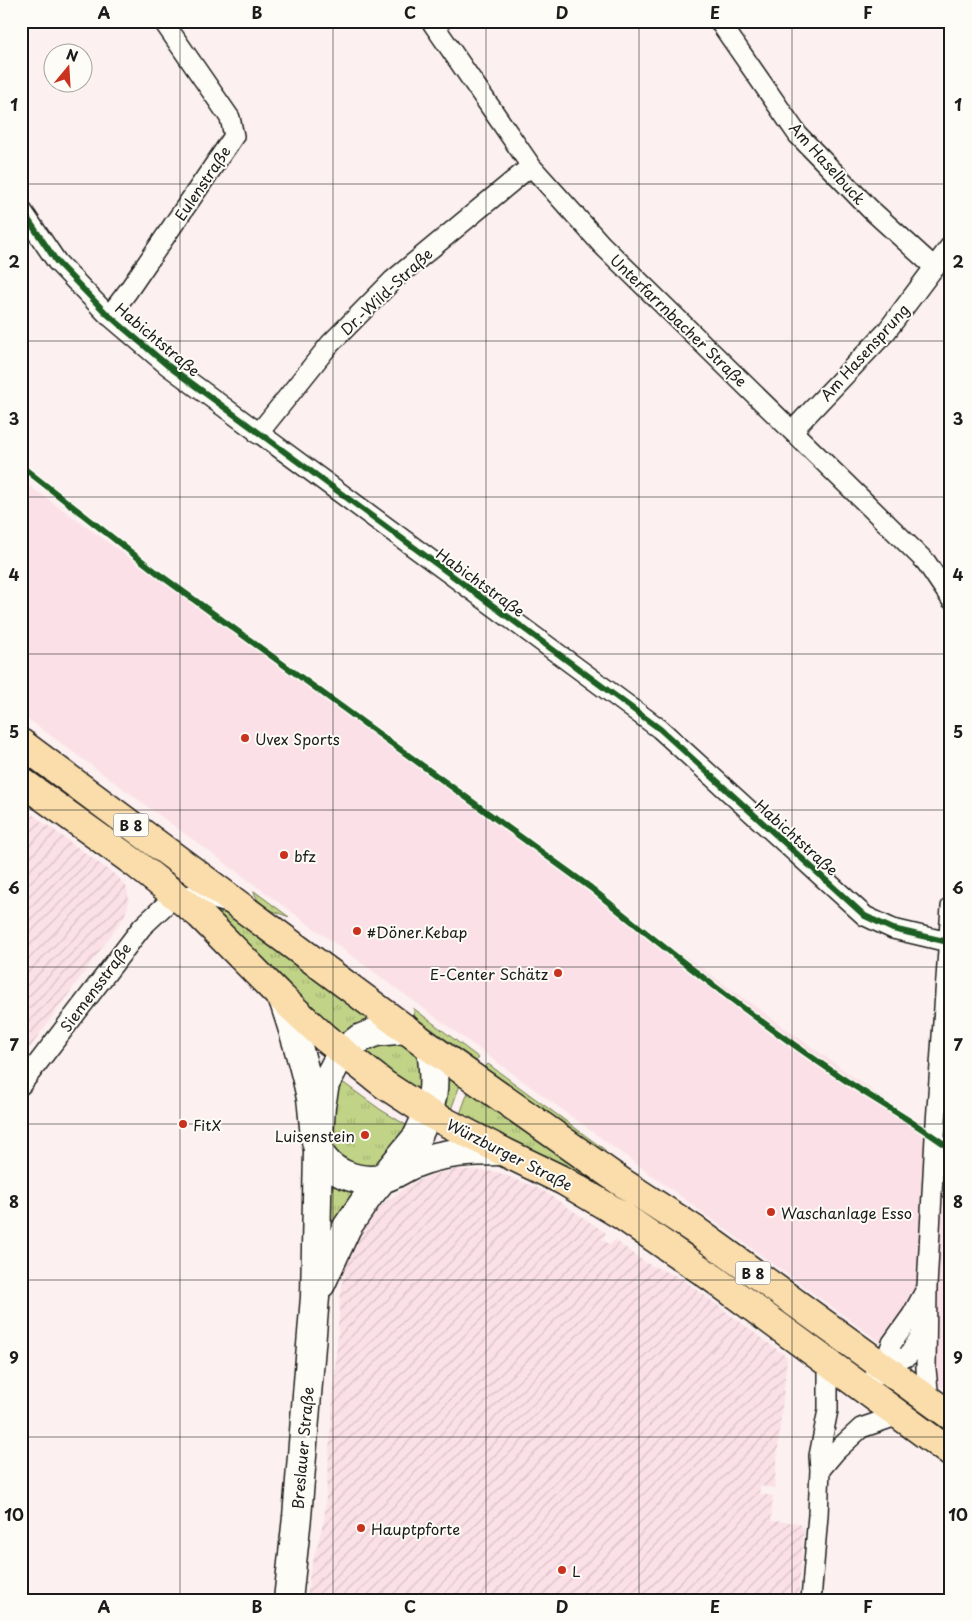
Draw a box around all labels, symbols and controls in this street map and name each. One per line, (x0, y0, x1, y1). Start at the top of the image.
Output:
text: A (98, 0, 111, 24)
text: B (252, 0, 263, 24)
text: C (404, 0, 416, 24)
text: D (556, 0, 568, 24)
text: E (710, 0, 720, 24)
text: F (863, 0, 873, 24)
north arrow (42, 42, 92, 92)
text: N (64, 43, 81, 67)
text: 1 (10, 92, 18, 116)
text: 1 (954, 92, 962, 116)
street label: Am Haselbuck (785, 117, 871, 209)
street label: Eulenstraße (168, 141, 236, 225)
street label: Dr.-Wild-Straße (335, 242, 437, 340)
street label: Unterfarrnbacher Straße (605, 248, 753, 392)
text: 2 (8, 249, 20, 273)
text: 2 (952, 249, 964, 273)
street label: Habichtstraße (110, 297, 206, 381)
street label: Am Hasensprung (814, 298, 914, 406)
text: 3 (9, 406, 19, 430)
text: 3 (953, 406, 963, 430)
street label: Habichtstraße (432, 542, 530, 622)
text: 4 (9, 562, 20, 586)
text: 4 (953, 562, 964, 586)
text: 5 (9, 719, 19, 743)
text: 5 (953, 719, 963, 743)
place label: Uvex Sports (255, 727, 340, 750)
marker: Uvex Sports (239, 732, 251, 744)
street label: Habichtstraße (750, 793, 844, 881)
road number: B 8 (114, 814, 148, 836)
place label: bfz (294, 844, 317, 867)
marker: bfz (278, 849, 290, 861)
text: 6 (8, 875, 20, 899)
text: 6 (952, 875, 964, 899)
place label: #Döner.Kebap (367, 920, 467, 943)
marker: #Döner.Kebap (351, 925, 363, 937)
street label: Siemensstraße (54, 938, 136, 1036)
place label: E-Center Schätz (430, 962, 548, 985)
marker: E-Center Schätz (552, 967, 564, 979)
text: 7 (9, 1032, 19, 1056)
text: 7 (953, 1032, 963, 1056)
street label: Würzburger Straße (443, 1112, 577, 1196)
place label: FitX (193, 1113, 221, 1136)
marker: FitX (177, 1118, 189, 1130)
place label: Luisenstein (275, 1124, 355, 1147)
marker: Luisenstein (359, 1129, 371, 1141)
text: 8 (9, 1189, 19, 1213)
text: 8 (953, 1189, 963, 1213)
place label: Waschanlage Esso (781, 1201, 912, 1224)
marker: Waschanlage Esso (765, 1206, 777, 1218)
road number: B 8 (736, 1262, 770, 1284)
text: 9 (9, 1345, 19, 1369)
text: 9 (953, 1345, 963, 1369)
street label: Breslauer Straße (285, 1386, 319, 1510)
text: 10 (4, 1502, 24, 1526)
text: 10 (948, 1502, 968, 1526)
place label: Hauptpforte (371, 1517, 460, 1540)
marker: Hauptpforte (355, 1522, 367, 1534)
place label: L (572, 1559, 581, 1582)
marker: L (556, 1564, 568, 1576)
text: A (98, 1594, 111, 1618)
text: B (252, 1594, 263, 1618)
text: C (404, 1594, 416, 1618)
text: D (556, 1594, 568, 1618)
text: E (710, 1594, 720, 1618)
text: F (863, 1594, 873, 1618)

